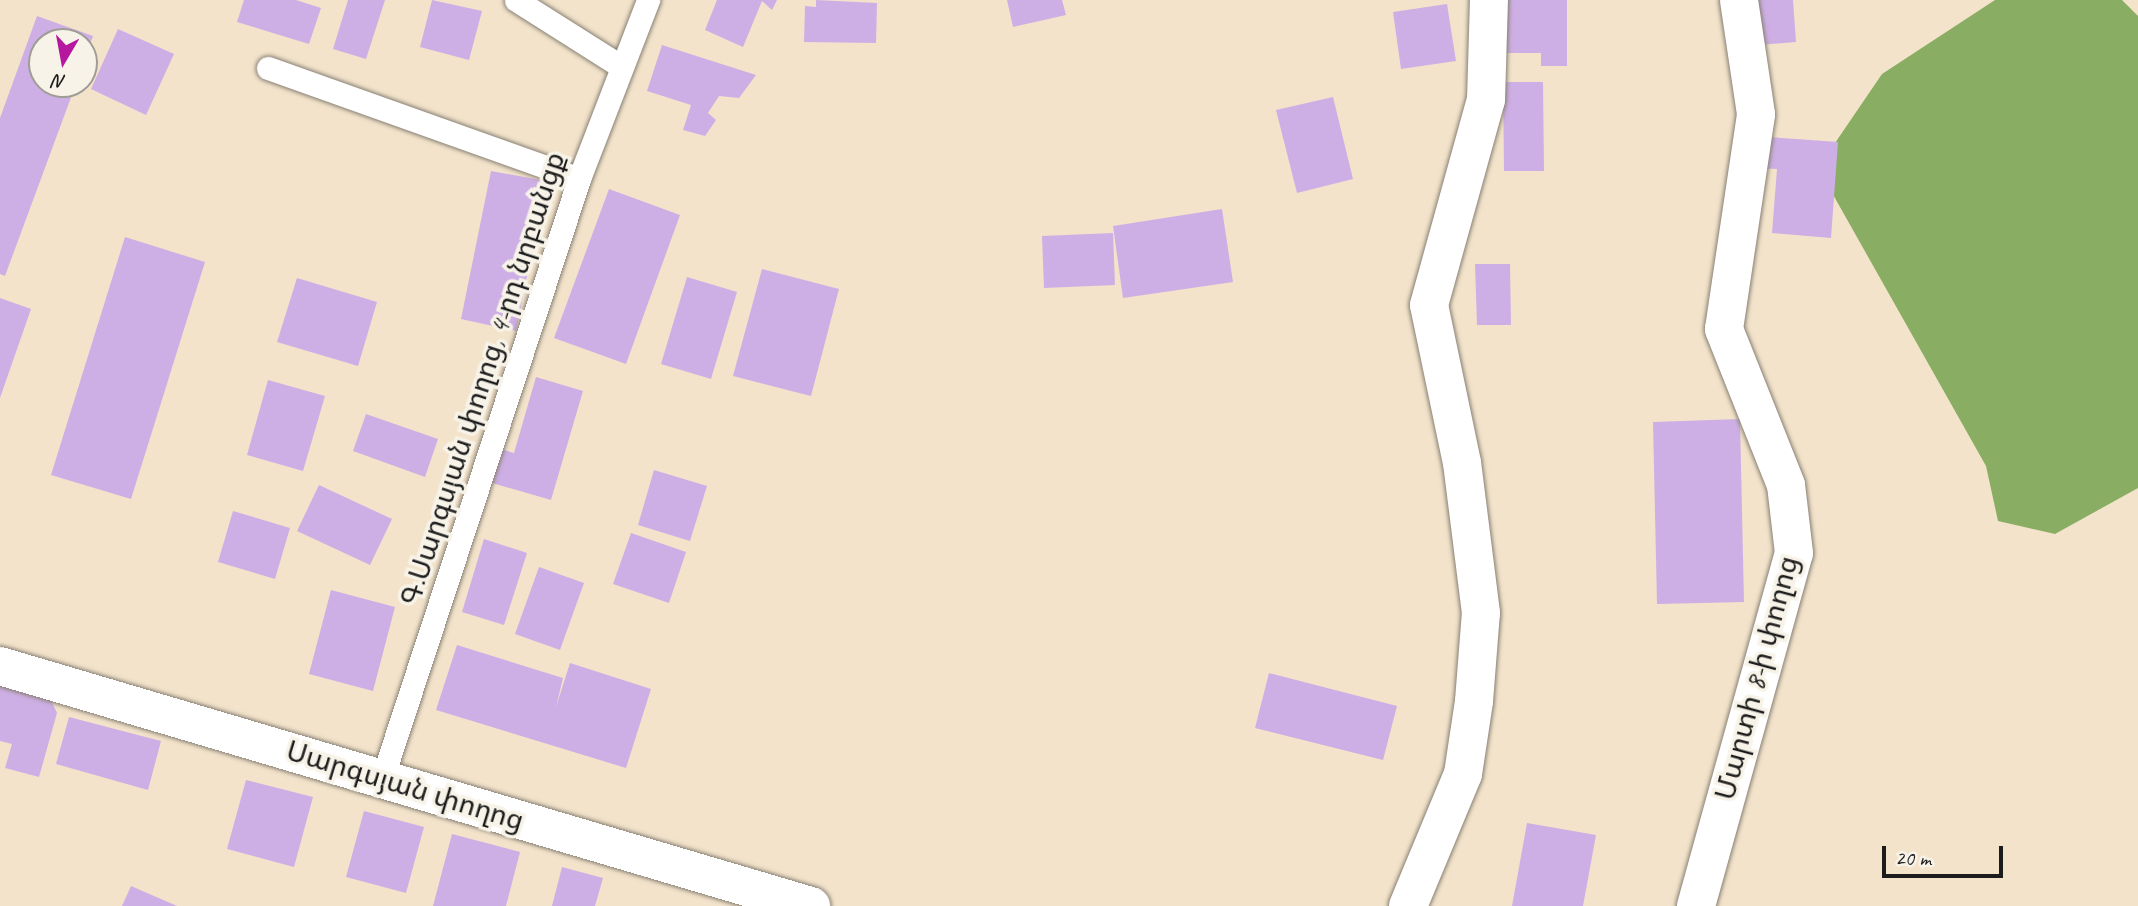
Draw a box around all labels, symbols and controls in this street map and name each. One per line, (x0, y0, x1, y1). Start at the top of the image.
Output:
north arrow (28, 28, 98, 98)
text: N (52, 69, 68, 95)
street label: Գ.Սարգսյան փողոց, 4-րդ նրբանցք (394, 148, 572, 610)
street label: Մարտի 8-ի փողոց (1708, 552, 1806, 804)
street label: Սարգսյան փողոց (282, 734, 528, 838)
scale bar (1886, 832, 2007, 876)
text: 20 m (1895, 845, 1931, 871)

